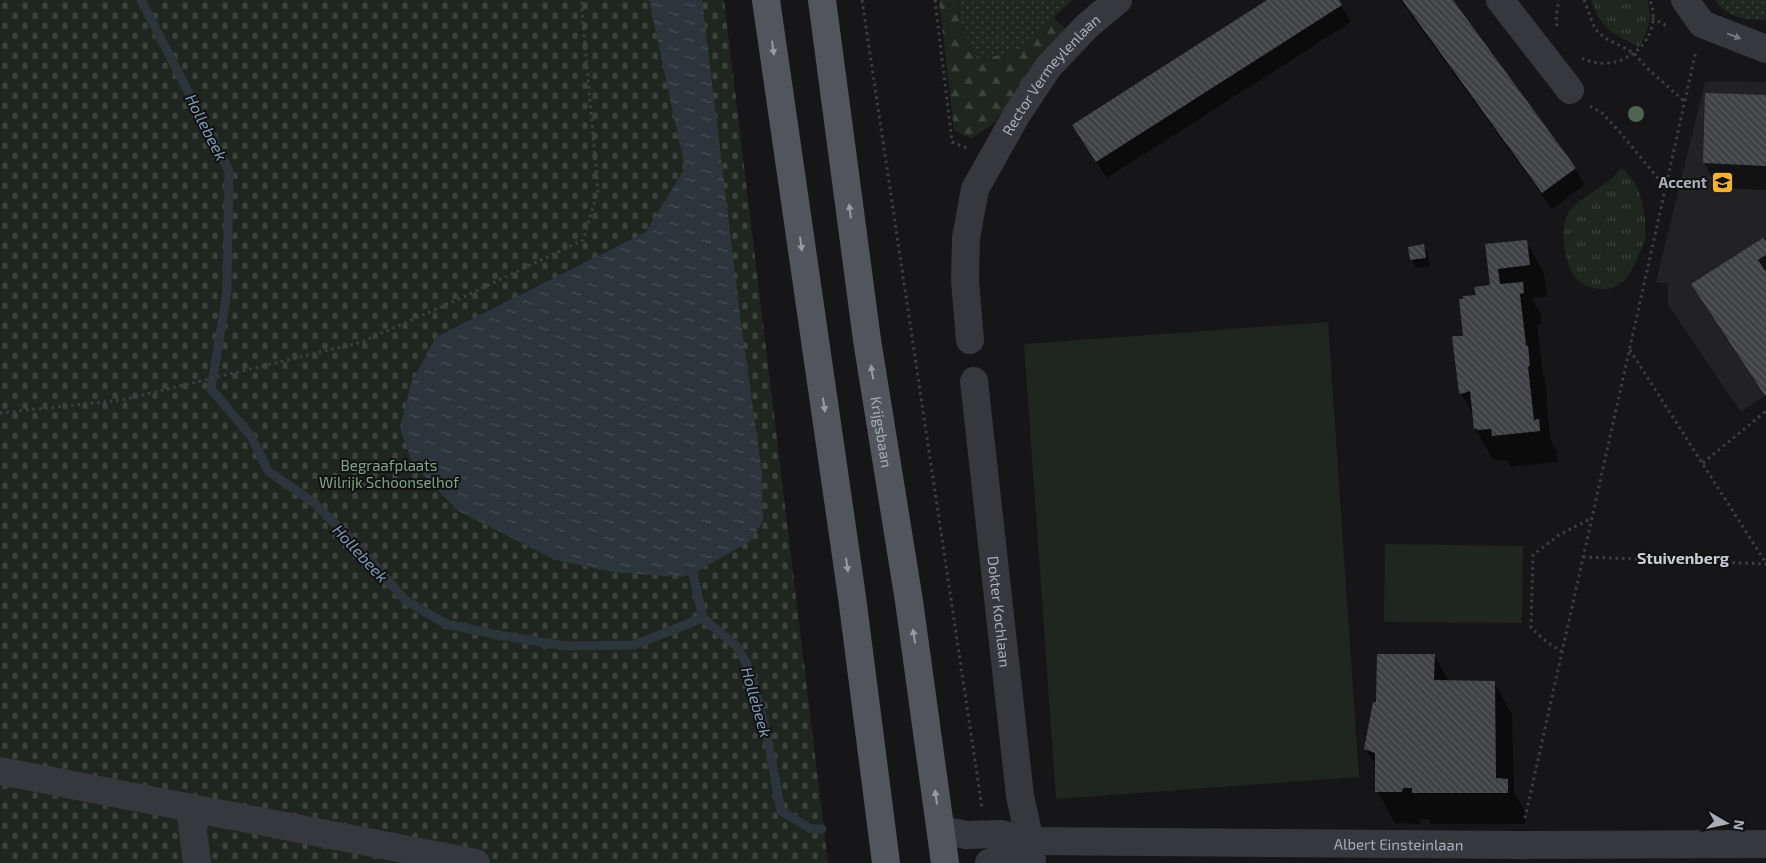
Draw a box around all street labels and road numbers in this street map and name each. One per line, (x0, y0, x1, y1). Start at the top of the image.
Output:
street label: Rector Vermeylenlaan (998, 10, 1104, 139)
street label: Krijgsbaan (867, 395, 896, 469)
street label: Dokter Kochlaan (984, 555, 1015, 668)
street label: Albert Einsteinlaan (1334, 834, 1464, 854)

